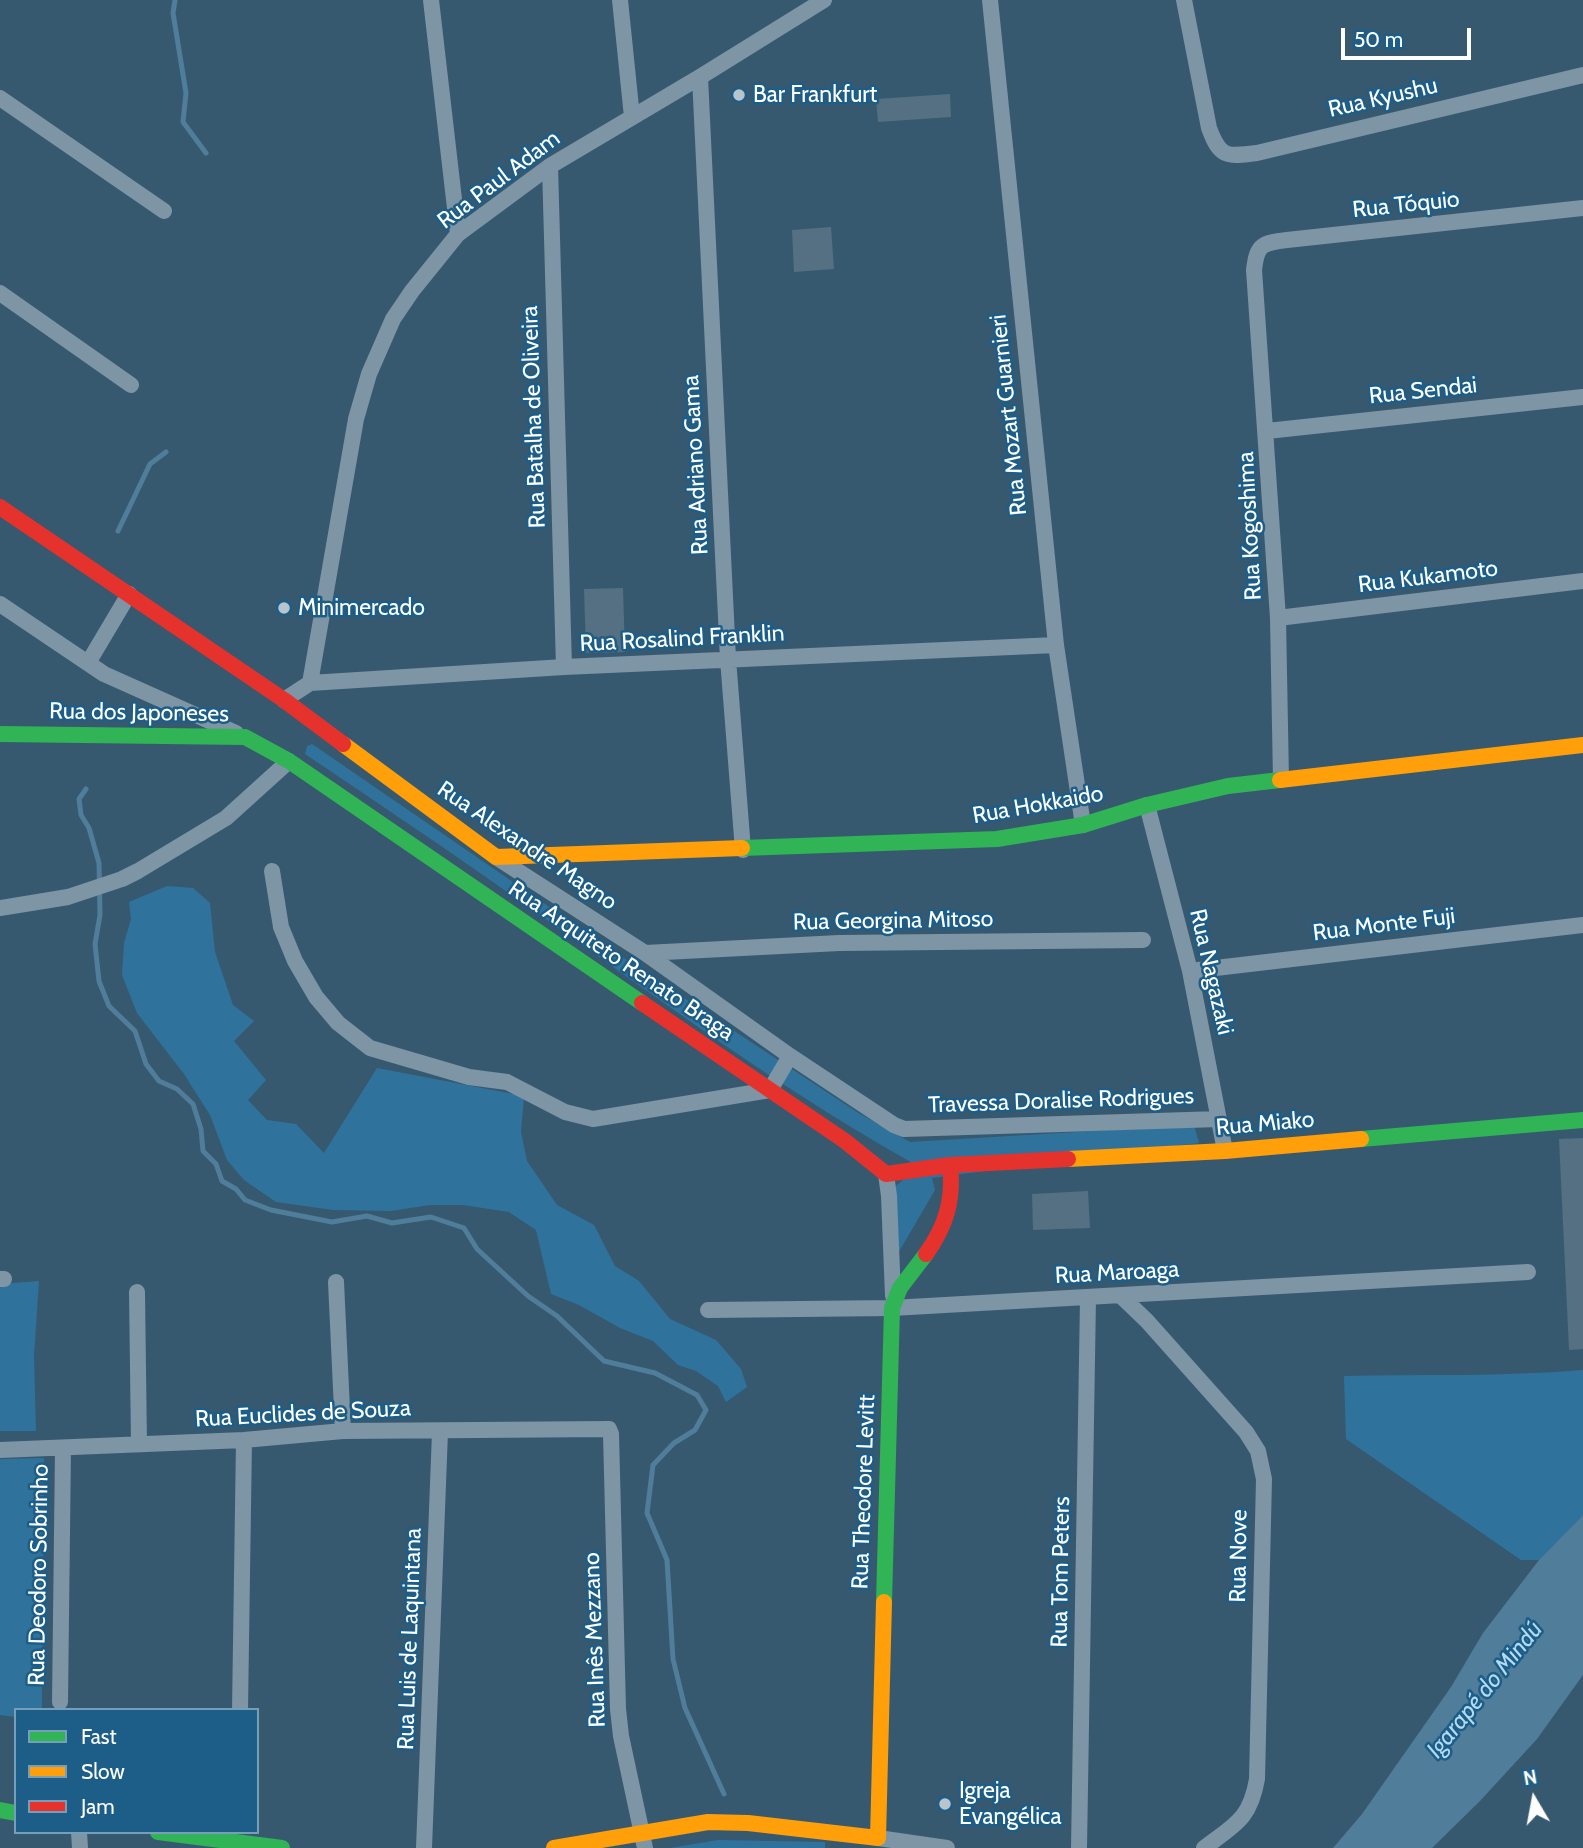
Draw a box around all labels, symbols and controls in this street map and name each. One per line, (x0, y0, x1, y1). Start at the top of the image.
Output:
scale bar (1345, 14, 1474, 58)
text: 50 m (1354, 27, 1403, 52)
street label: Rua Kyushu (1326, 72, 1440, 124)
place label: Bar Frankfurt (753, 81, 877, 109)
marker: Bar Frankfurt (731, 87, 747, 103)
street label: Rua Paul Adam (432, 125, 566, 235)
street label: Rua Tóquio (1351, 186, 1461, 224)
street label: Rua Batalha de Oliveira (516, 305, 552, 529)
street label: Rua Mozart Guarnieri (985, 313, 1033, 517)
street label: Rua Sendai (1368, 372, 1478, 410)
street label: Rua Adriano Gama (678, 374, 714, 556)
street label: Rua Kogoshima (1232, 451, 1268, 601)
street label: Rua Kukamoto (1357, 555, 1499, 599)
place label: Minimercado (298, 594, 425, 622)
marker: Minimercado (276, 600, 292, 616)
street label: Rua Rosalind Franklin (579, 620, 785, 658)
street label: Rua dos Japoneses (49, 698, 229, 728)
street label: Rua Alexandre Magno (432, 776, 622, 916)
street label: Rua Hokkaido (970, 780, 1106, 830)
street label: Rua Arquiteto Renato Braga (503, 875, 739, 1047)
street label: Rua Monte Fuji (1311, 903, 1457, 947)
street label: Rua Georgina Mitoso (793, 905, 993, 937)
street label: Rua Nagazaki (1183, 906, 1239, 1038)
street label: Travessa Doralise Rodrigues (928, 1083, 1194, 1119)
street label: Rua Miako (1215, 1106, 1315, 1142)
street label: Rua Maroaga (1054, 1256, 1180, 1290)
street label: Rua Theodore Levitt (847, 1394, 881, 1590)
street label: Rua Euclides de Souza (194, 1395, 412, 1433)
street label: Rua Deodoro Sobrinho (23, 1464, 55, 1686)
street label: Rua Tom Peters (1046, 1496, 1076, 1648)
street label: Rua Nove (1224, 1509, 1254, 1603)
street label: Rua Luis de Laquintana (392, 1527, 428, 1751)
street label: Rua Inês Mezzano (578, 1552, 612, 1728)
water label: Igarapé do Mindú (1421, 1616, 1549, 1764)
legend (14, 1708, 259, 1834)
text: Fast (81, 1724, 117, 1749)
text: Slow (81, 1759, 125, 1784)
north arrow (1499, 1764, 1569, 1834)
text: N (1522, 1765, 1539, 1790)
place label: Igreja Evangélica (959, 1777, 1061, 1831)
text: Jam (81, 1794, 115, 1819)
marker: Igreja Evangélica (937, 1796, 953, 1812)

